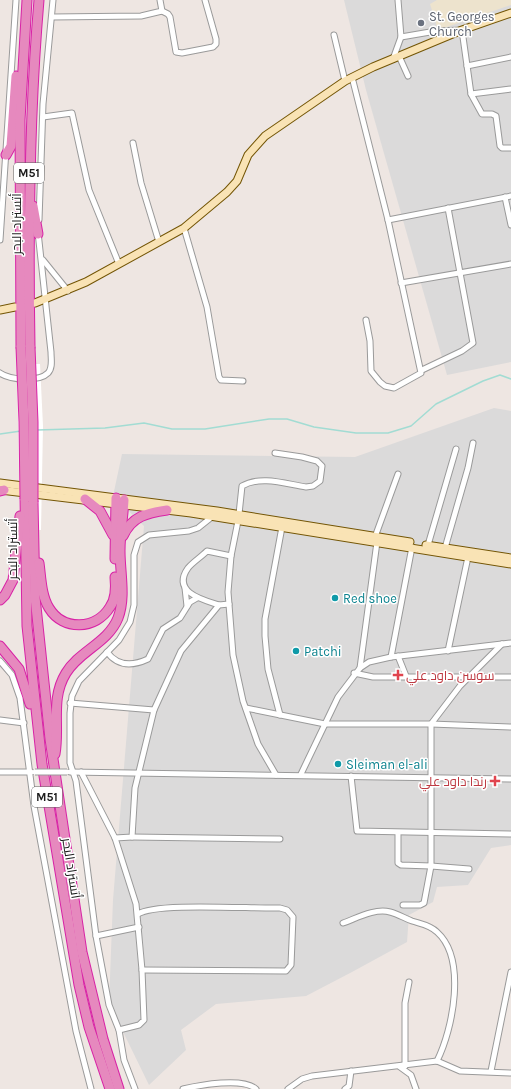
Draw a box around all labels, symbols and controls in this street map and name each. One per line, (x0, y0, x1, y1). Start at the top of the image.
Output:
place label: St. Georges Church (429, 9, 495, 39)
marker: St. Georges Church (416, 18, 426, 28)
road number: M51 (14, 163, 44, 183)
street label: أتستراد البحر (8, 193, 24, 256)
street label: أتستراد البحر (4, 518, 20, 581)
place label: Red shoe (343, 591, 397, 606)
marker: Red shoe (330, 593, 340, 603)
place label: Patchi (304, 644, 342, 659)
marker: Patchi (291, 646, 301, 656)
place label: سوسن داود علي (406, 668, 495, 686)
marker: سوسن داود علي (393, 670, 403, 680)
place label: Sleiman el-ali (346, 757, 428, 772)
marker: Sleiman el-ali (333, 759, 343, 769)
place label: رندا داود علي (419, 774, 487, 792)
marker: رندا داود علي (490, 776, 500, 786)
road number: M51 (32, 787, 62, 807)
street label: أتستراد البحر (59, 835, 85, 900)

